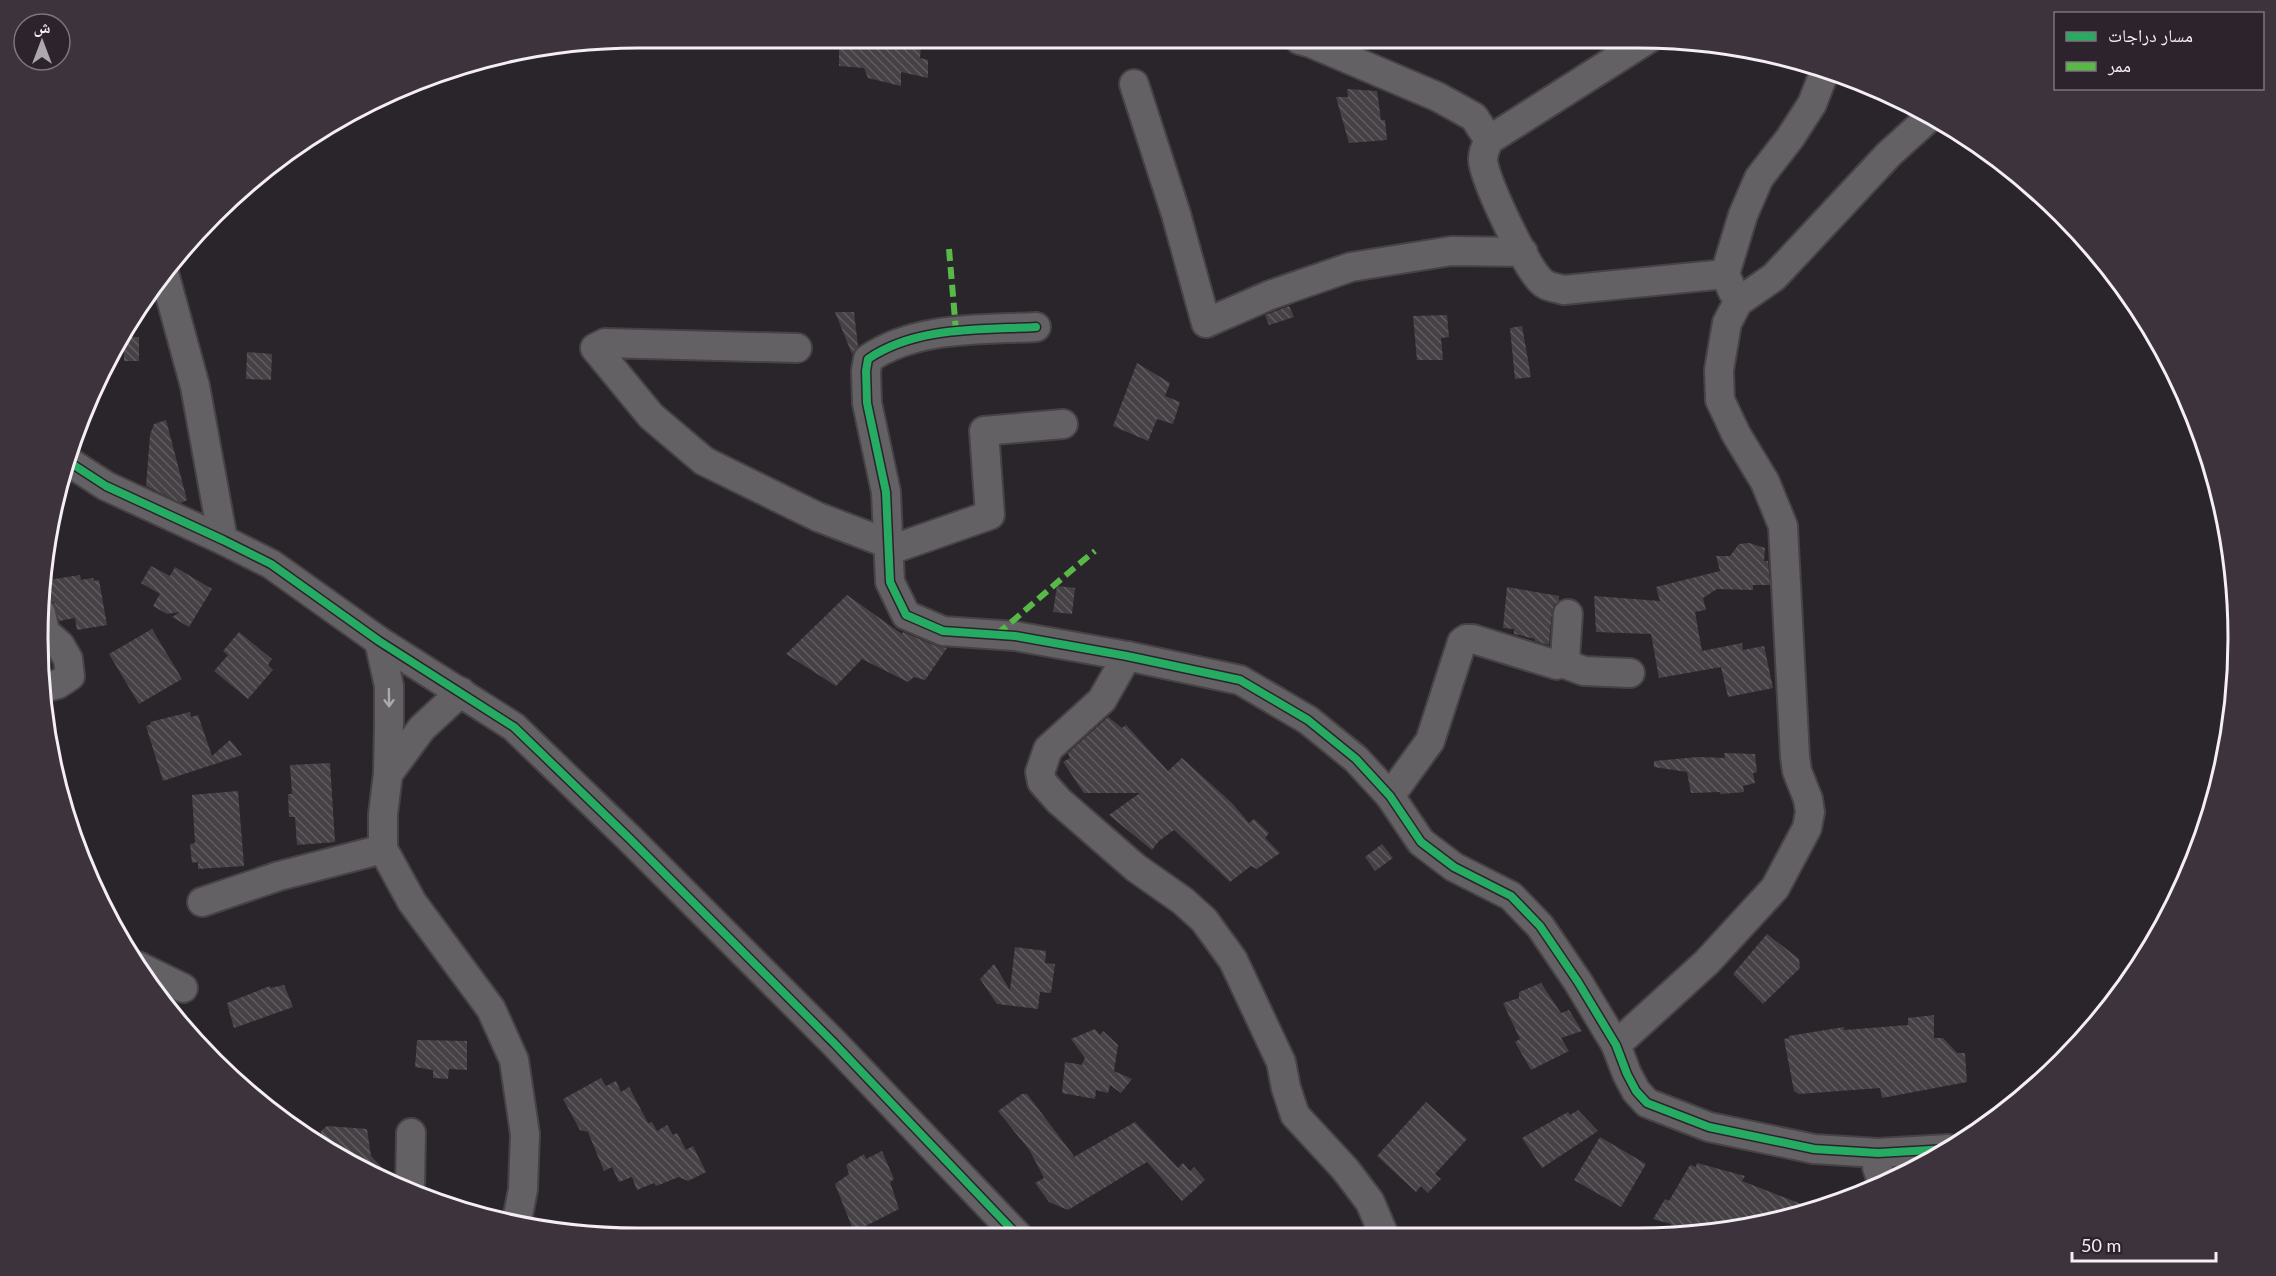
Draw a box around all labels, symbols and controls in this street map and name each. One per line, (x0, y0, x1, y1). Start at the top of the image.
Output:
north arrow (12, 12, 72, 72)
legend (2054, 12, 2264, 90)
text: ش (34, 17, 51, 37)
text: مسار دراجات (2108, 24, 2193, 46)
text: ممر (2107, 54, 2131, 76)
one-way arrow (383, 688, 395, 708)
scale bar (2072, 1225, 2216, 1263)
text: 50 m (2081, 1234, 2121, 1256)

